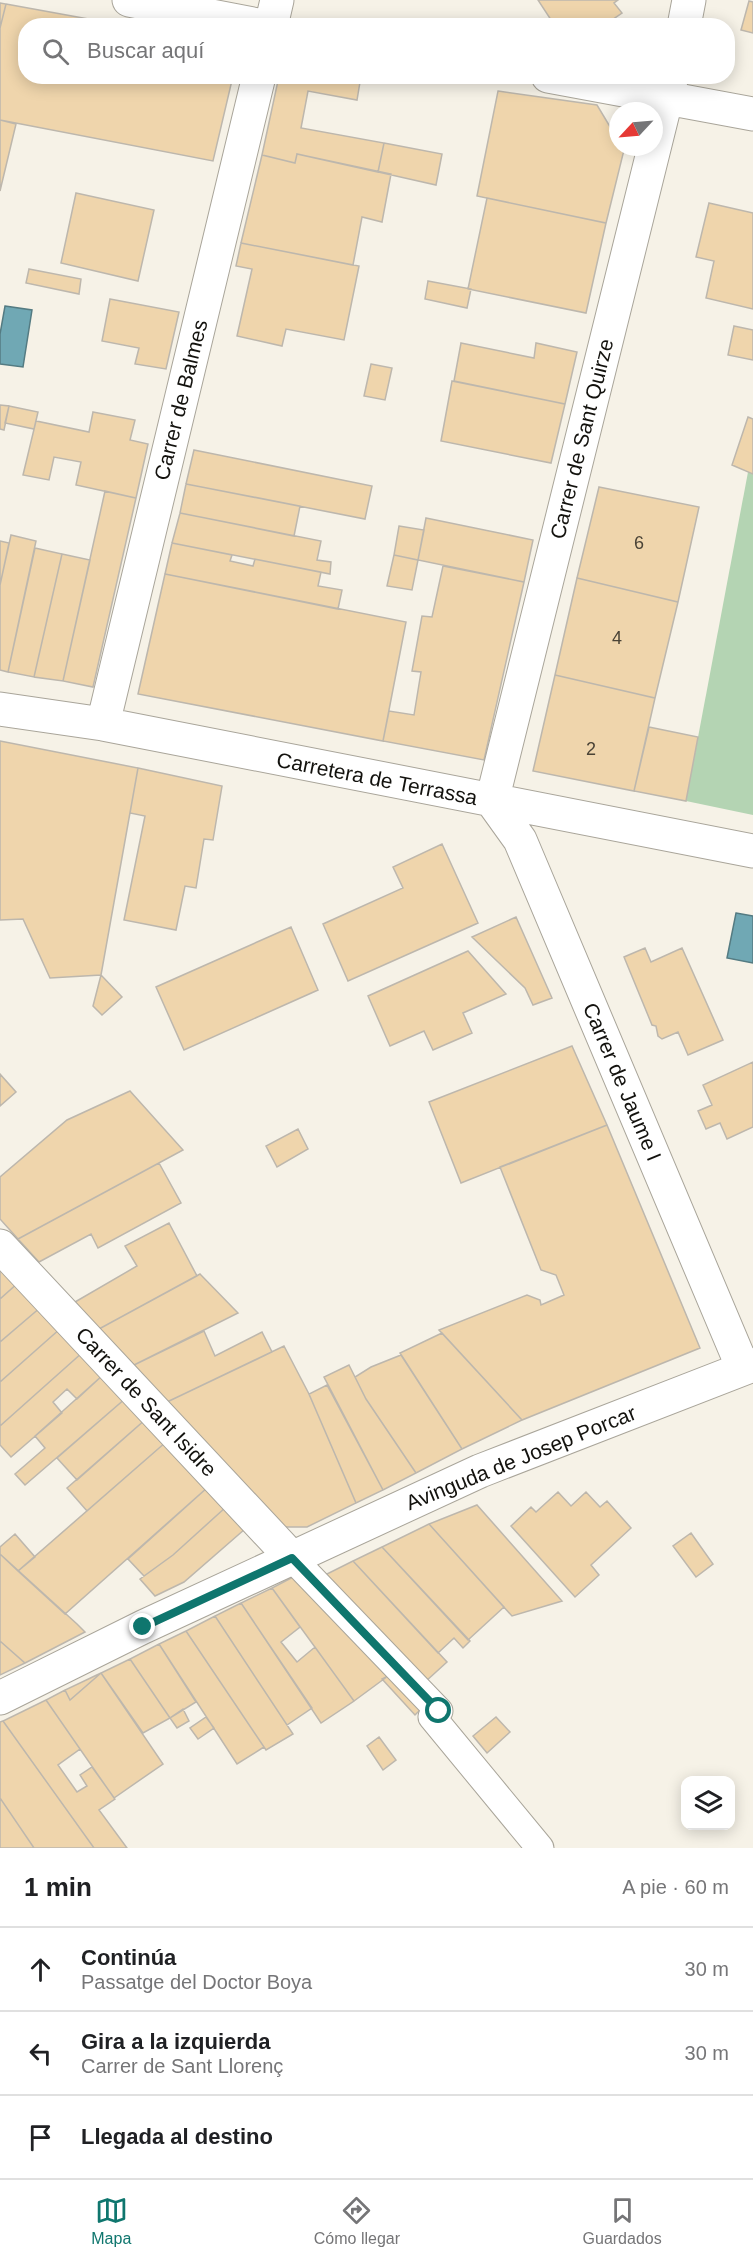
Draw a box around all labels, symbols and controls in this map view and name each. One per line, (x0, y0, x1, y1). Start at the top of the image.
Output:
search box (18, 18, 735, 84)
icon: search (39, 35, 72, 68)
text: Buscar aquí (87, 38, 204, 63)
north arrow (609, 102, 663, 156)
street label: Carrer de Balmes (149, 317, 212, 482)
street label: Carrer de Sant Quirze (546, 336, 618, 541)
house number: 6 (634, 533, 644, 553)
house number: 4 (612, 628, 622, 648)
house number: 2 (586, 739, 596, 759)
street label: Carretera de Terrassa (275, 748, 480, 809)
street label: Carrer de Jaume I (579, 999, 666, 1164)
street label: Carrer de Sant Isidre (71, 1323, 221, 1481)
street label: Avinguda de Josep Porcar (402, 1401, 639, 1514)
route end (129, 1613, 155, 1639)
route start (425, 1697, 451, 1723)
map controls (681, 1776, 735, 1830)
button: layers (681, 1776, 735, 1830)
text: 1 min (24, 1872, 92, 1902)
text: A pie · 60 m (622, 1876, 729, 1898)
text: Continúa (81, 1945, 176, 1970)
icon: ahead (24, 1953, 57, 1986)
text: 30 m (685, 1958, 729, 1980)
text: Passatge del Doctor Boya (81, 1971, 312, 1993)
text: Gira a la izquierda (81, 2029, 271, 2054)
icon: left (24, 2037, 57, 2070)
text: 30 m (685, 2042, 729, 2064)
text: Carrer de Sant Llorenç (81, 2055, 283, 2077)
icon: arrive (24, 2121, 57, 2154)
text: Llegada al destino (81, 2124, 273, 2149)
tab: Mapa (91, 2194, 131, 2248)
tab: Cómo llegar (314, 2194, 400, 2248)
tab: Guardados (583, 2194, 662, 2248)

